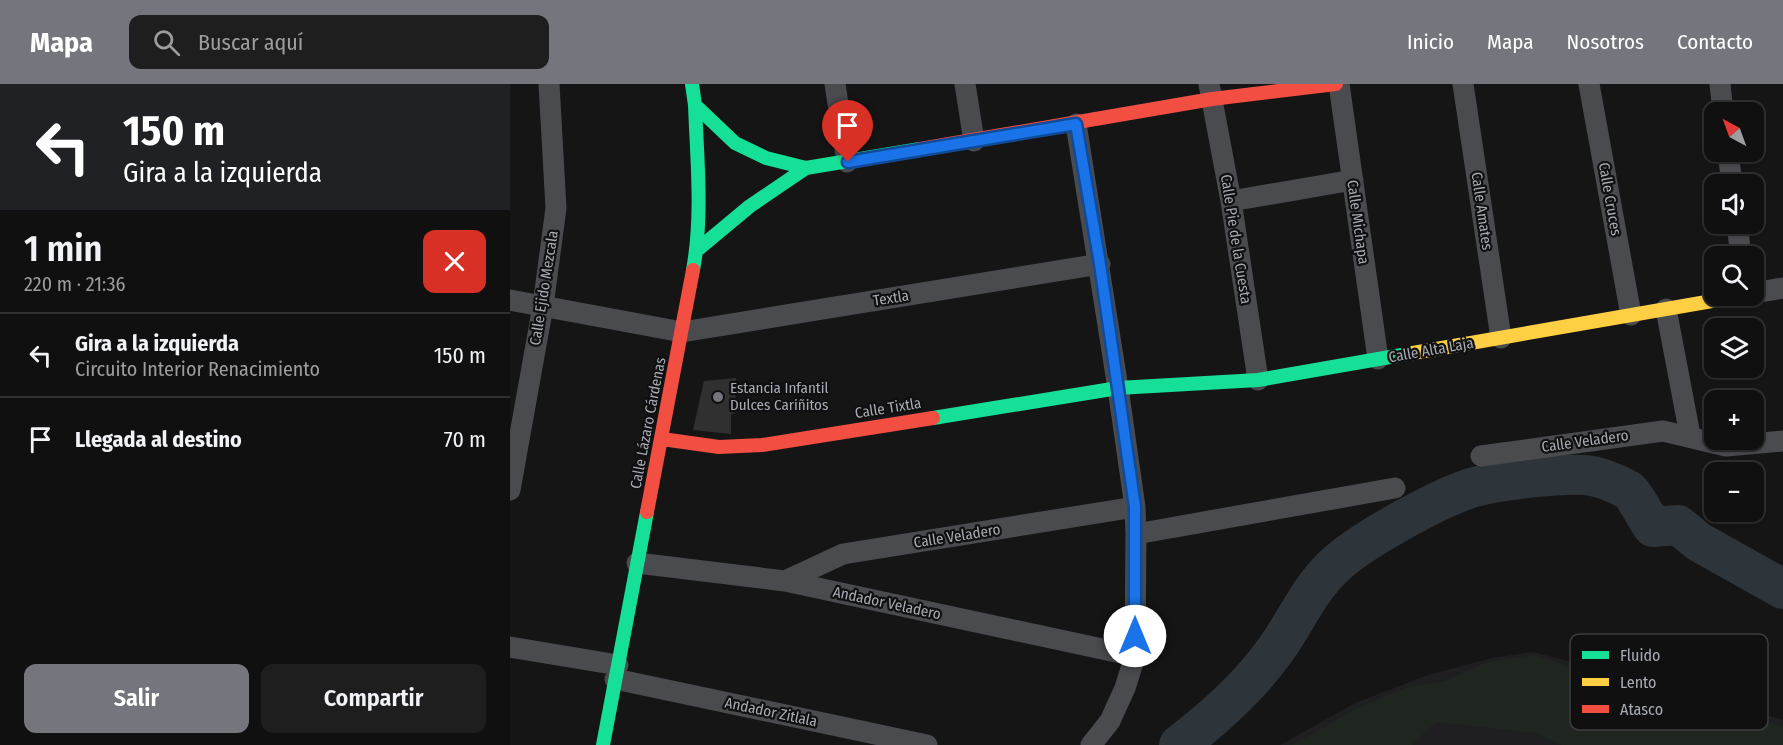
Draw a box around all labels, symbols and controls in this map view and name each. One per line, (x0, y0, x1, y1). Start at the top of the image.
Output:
search box (129, 15, 549, 69)
text: Mapa (30, 26, 93, 59)
icon: search (150, 26, 183, 59)
text: Buscar aquí (198, 29, 303, 56)
text: Inicio (1407, 29, 1454, 55)
text: Mapa (1487, 29, 1534, 55)
text: Nosotros (1567, 29, 1644, 55)
text: Contacto (1677, 29, 1753, 55)
pin (822, 100, 873, 162)
north arrow (1704, 102, 1764, 162)
map controls (1704, 102, 1764, 522)
text: 150 m (123, 106, 225, 156)
icon: left (24, 108, 102, 186)
icon: arrive (831, 109, 864, 142)
text: Gira a la izquierda (123, 157, 322, 189)
street label: Calle Cruces (1595, 161, 1625, 237)
street label: Calle Amates (1468, 171, 1496, 251)
street label: Calle Pie de la Cuesta (1217, 173, 1255, 305)
button: sound (1704, 174, 1764, 234)
street label: Calle Michapa (1343, 179, 1373, 265)
text: 1 min (24, 227, 102, 271)
street label: Calle Ejido Mezcala (526, 229, 562, 347)
button: close (423, 230, 486, 293)
button: search (1704, 246, 1764, 306)
text: 220 m · 21:36 (24, 272, 125, 296)
street label: Textla (872, 286, 910, 310)
button: layers (1704, 318, 1764, 378)
text: Gira a la izquierda (75, 330, 239, 357)
street label: Calle Alta Laja (1387, 334, 1475, 366)
icon: left (24, 339, 57, 372)
text: 150 m (434, 342, 486, 369)
street label: Calle Lázaro Cárdenas (626, 356, 670, 490)
text: Circuito Interior Renacimiento (75, 357, 320, 381)
place label: Estancia Infantil Dulces Cariñitos (730, 379, 829, 414)
marker: Estancia Infantil Dulces Cariñitos (711, 390, 725, 404)
button: + (1704, 390, 1764, 450)
street label: Calle Tixtla (854, 394, 922, 422)
icon: arrive (24, 423, 57, 456)
text: Llegada al destino (75, 426, 242, 453)
text: 70 m (444, 426, 486, 453)
street label: Calle Veladero (1540, 426, 1630, 456)
button: − (1704, 462, 1764, 522)
street label: Calle Veladero (912, 520, 1002, 552)
street label: Andador Veladero (831, 583, 943, 623)
position arrow (1103, 604, 1167, 668)
legend (1570, 634, 1768, 730)
text: Fluido (1620, 646, 1660, 665)
button: Salir (24, 664, 249, 733)
button: Compartir (261, 664, 486, 733)
text: Lento (1620, 673, 1656, 692)
street label: Andador Zitlala (723, 693, 819, 731)
text: Atasco (1620, 700, 1663, 719)

